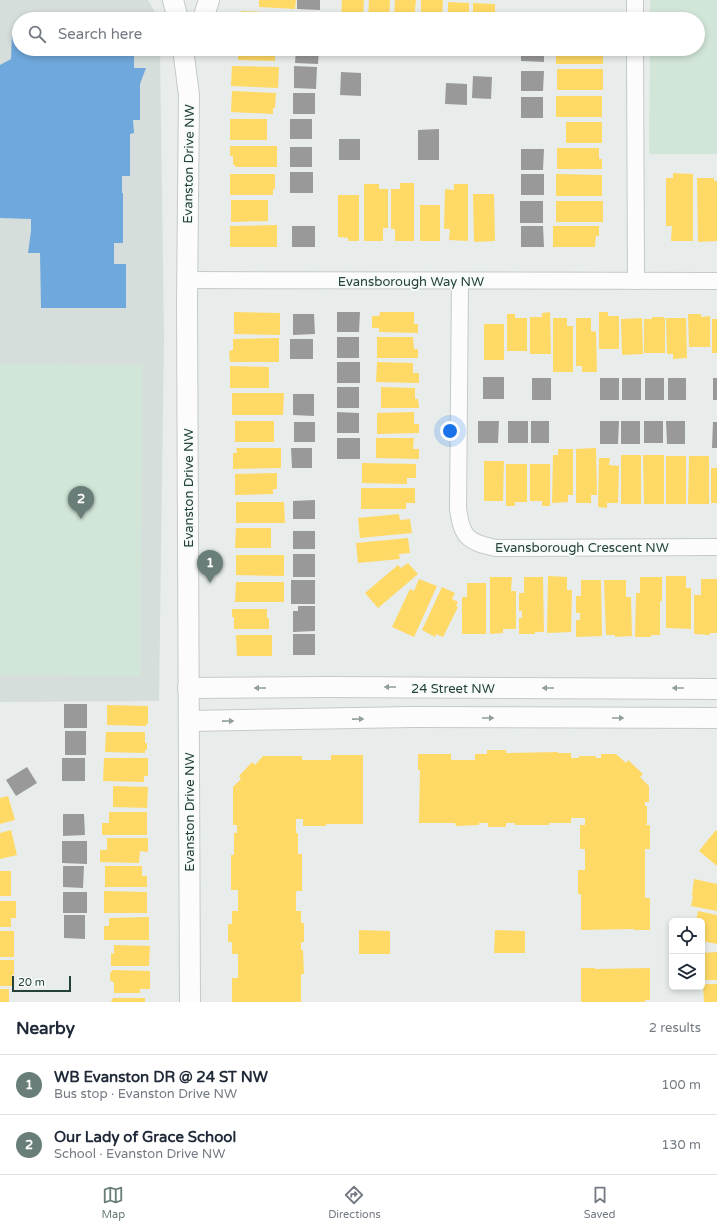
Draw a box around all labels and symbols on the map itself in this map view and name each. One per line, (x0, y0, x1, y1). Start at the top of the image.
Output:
street label: Evanston Drive NW (180, 104, 198, 224)
street label: Evansborough Way NW (338, 274, 484, 290)
your location (440, 421, 460, 441)
street label: Evanston Drive NW (181, 428, 197, 548)
pin: 2 (68, 486, 94, 519)
street label: Evansborough Crescent NW (495, 540, 669, 556)
pin: 1 (197, 550, 223, 583)
street label: 24 Street NW (411, 681, 495, 697)
one-way arrow (383, 684, 396, 690)
one-way arrow (253, 685, 266, 691)
one-way arrow (541, 685, 554, 691)
one-way arrow (671, 685, 684, 691)
one-way arrow (352, 715, 364, 722)
one-way arrow (482, 715, 495, 721)
one-way arrow (612, 715, 625, 721)
one-way arrow (222, 718, 235, 724)
street label: Evanston Drive NW (182, 752, 198, 872)
scale bar (12, 974, 71, 993)

